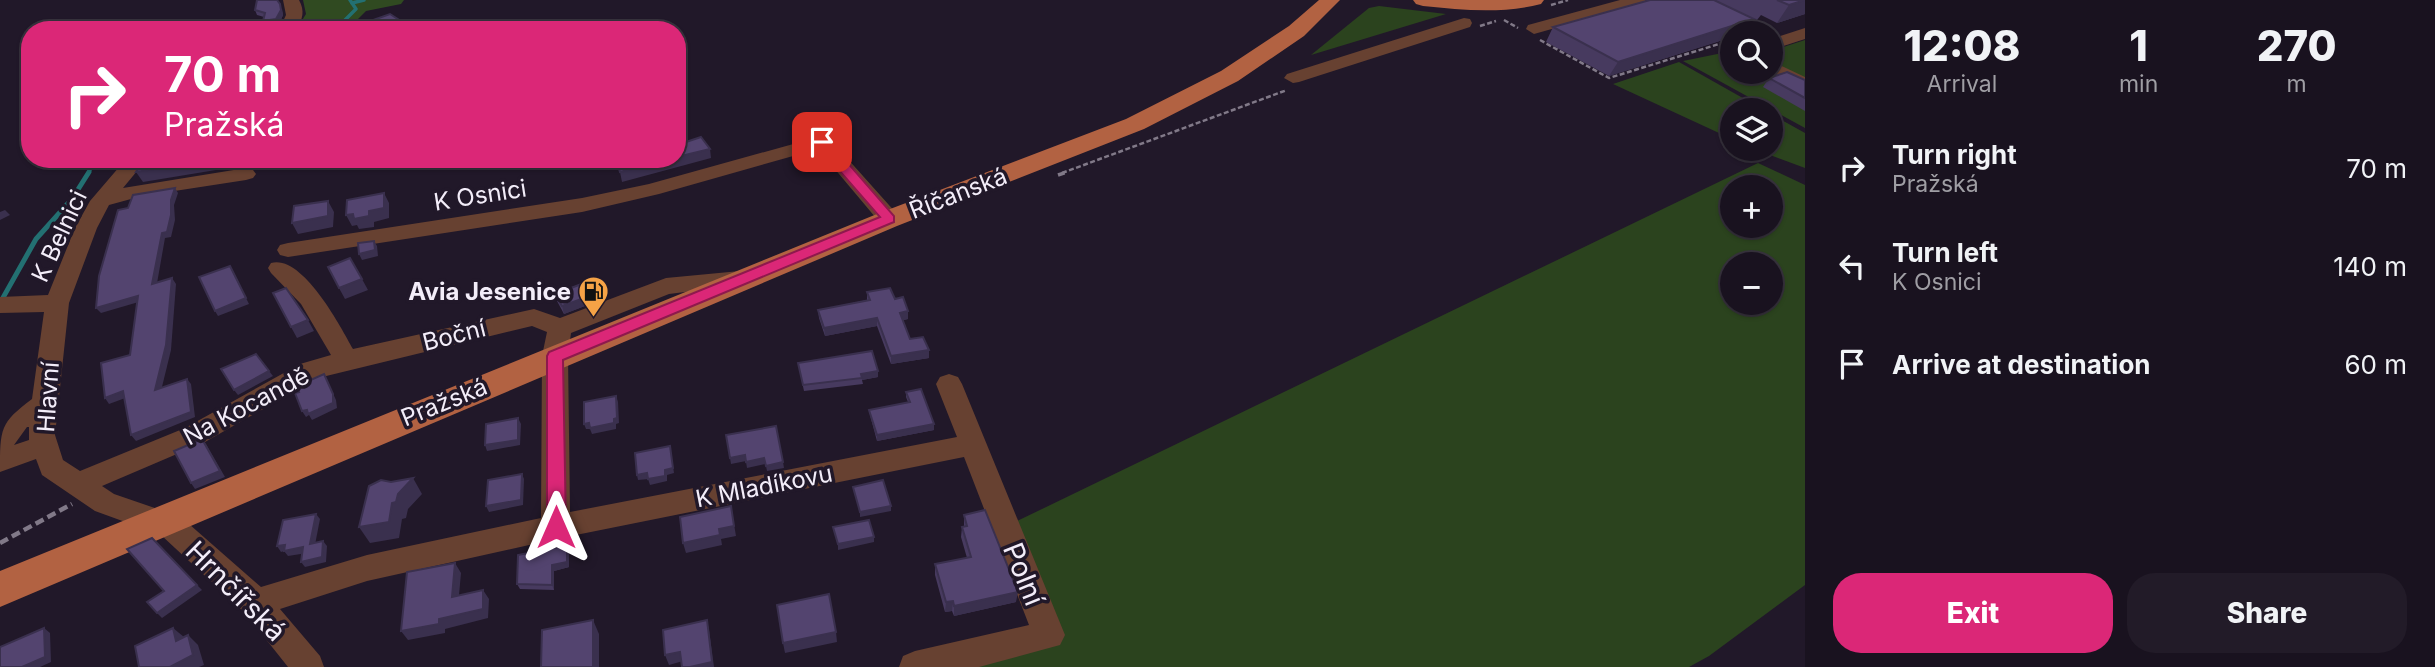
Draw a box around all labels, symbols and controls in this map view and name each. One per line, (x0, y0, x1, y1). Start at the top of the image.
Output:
text: 12:08 (1903, 20, 2021, 71)
text: 1 (2129, 20, 2148, 71)
text: 270 (2257, 20, 2337, 71)
map controls (1720, 21, 1783, 315)
button: search (1720, 21, 1783, 84)
text: 70 m (164, 45, 281, 104)
icon: right (49, 49, 140, 140)
text: Arrival (1927, 70, 1997, 98)
text: min (2119, 70, 2158, 98)
text: m (2287, 70, 2307, 98)
button: layers (1720, 98, 1783, 161)
text: Pražská (164, 105, 285, 144)
pin (792, 112, 852, 172)
icon: arrive (803, 123, 841, 161)
text: Turn right (1892, 139, 2017, 170)
icon: right (1833, 149, 1871, 187)
text: 70 m (2346, 153, 2407, 184)
street label: Říčanská (905, 160, 1011, 225)
text: Pražská (1892, 170, 1979, 198)
street label: K Osnici (432, 173, 528, 217)
button: + (1720, 175, 1783, 238)
street label: K Belnici (25, 186, 93, 286)
text: Turn left (1892, 237, 1998, 268)
icon: left (1833, 247, 1871, 285)
text: 140 m (2333, 251, 2407, 282)
button: − (1720, 252, 1783, 315)
text: K Osnici (1892, 268, 1982, 296)
fuel station icon: Avia Jesenice (577, 274, 611, 318)
place label: Avia Jesenice (408, 277, 571, 306)
street label: Boční (420, 313, 489, 357)
icon: arrive (1833, 345, 1871, 383)
text: Arrive at destination (1892, 349, 2151, 380)
text: 60 m (2344, 349, 2407, 380)
street label: Hlavní (31, 361, 65, 433)
street label: Na Kocandě (178, 361, 314, 451)
street label: Pražská (397, 372, 491, 432)
street label: K Mladíkovu (693, 459, 835, 513)
position arrow (519, 490, 593, 564)
street label: Hrnčířská (179, 534, 293, 648)
street label: Polní (996, 538, 1052, 611)
button: Exit (1833, 573, 2113, 653)
button: Share (2127, 573, 2407, 653)

